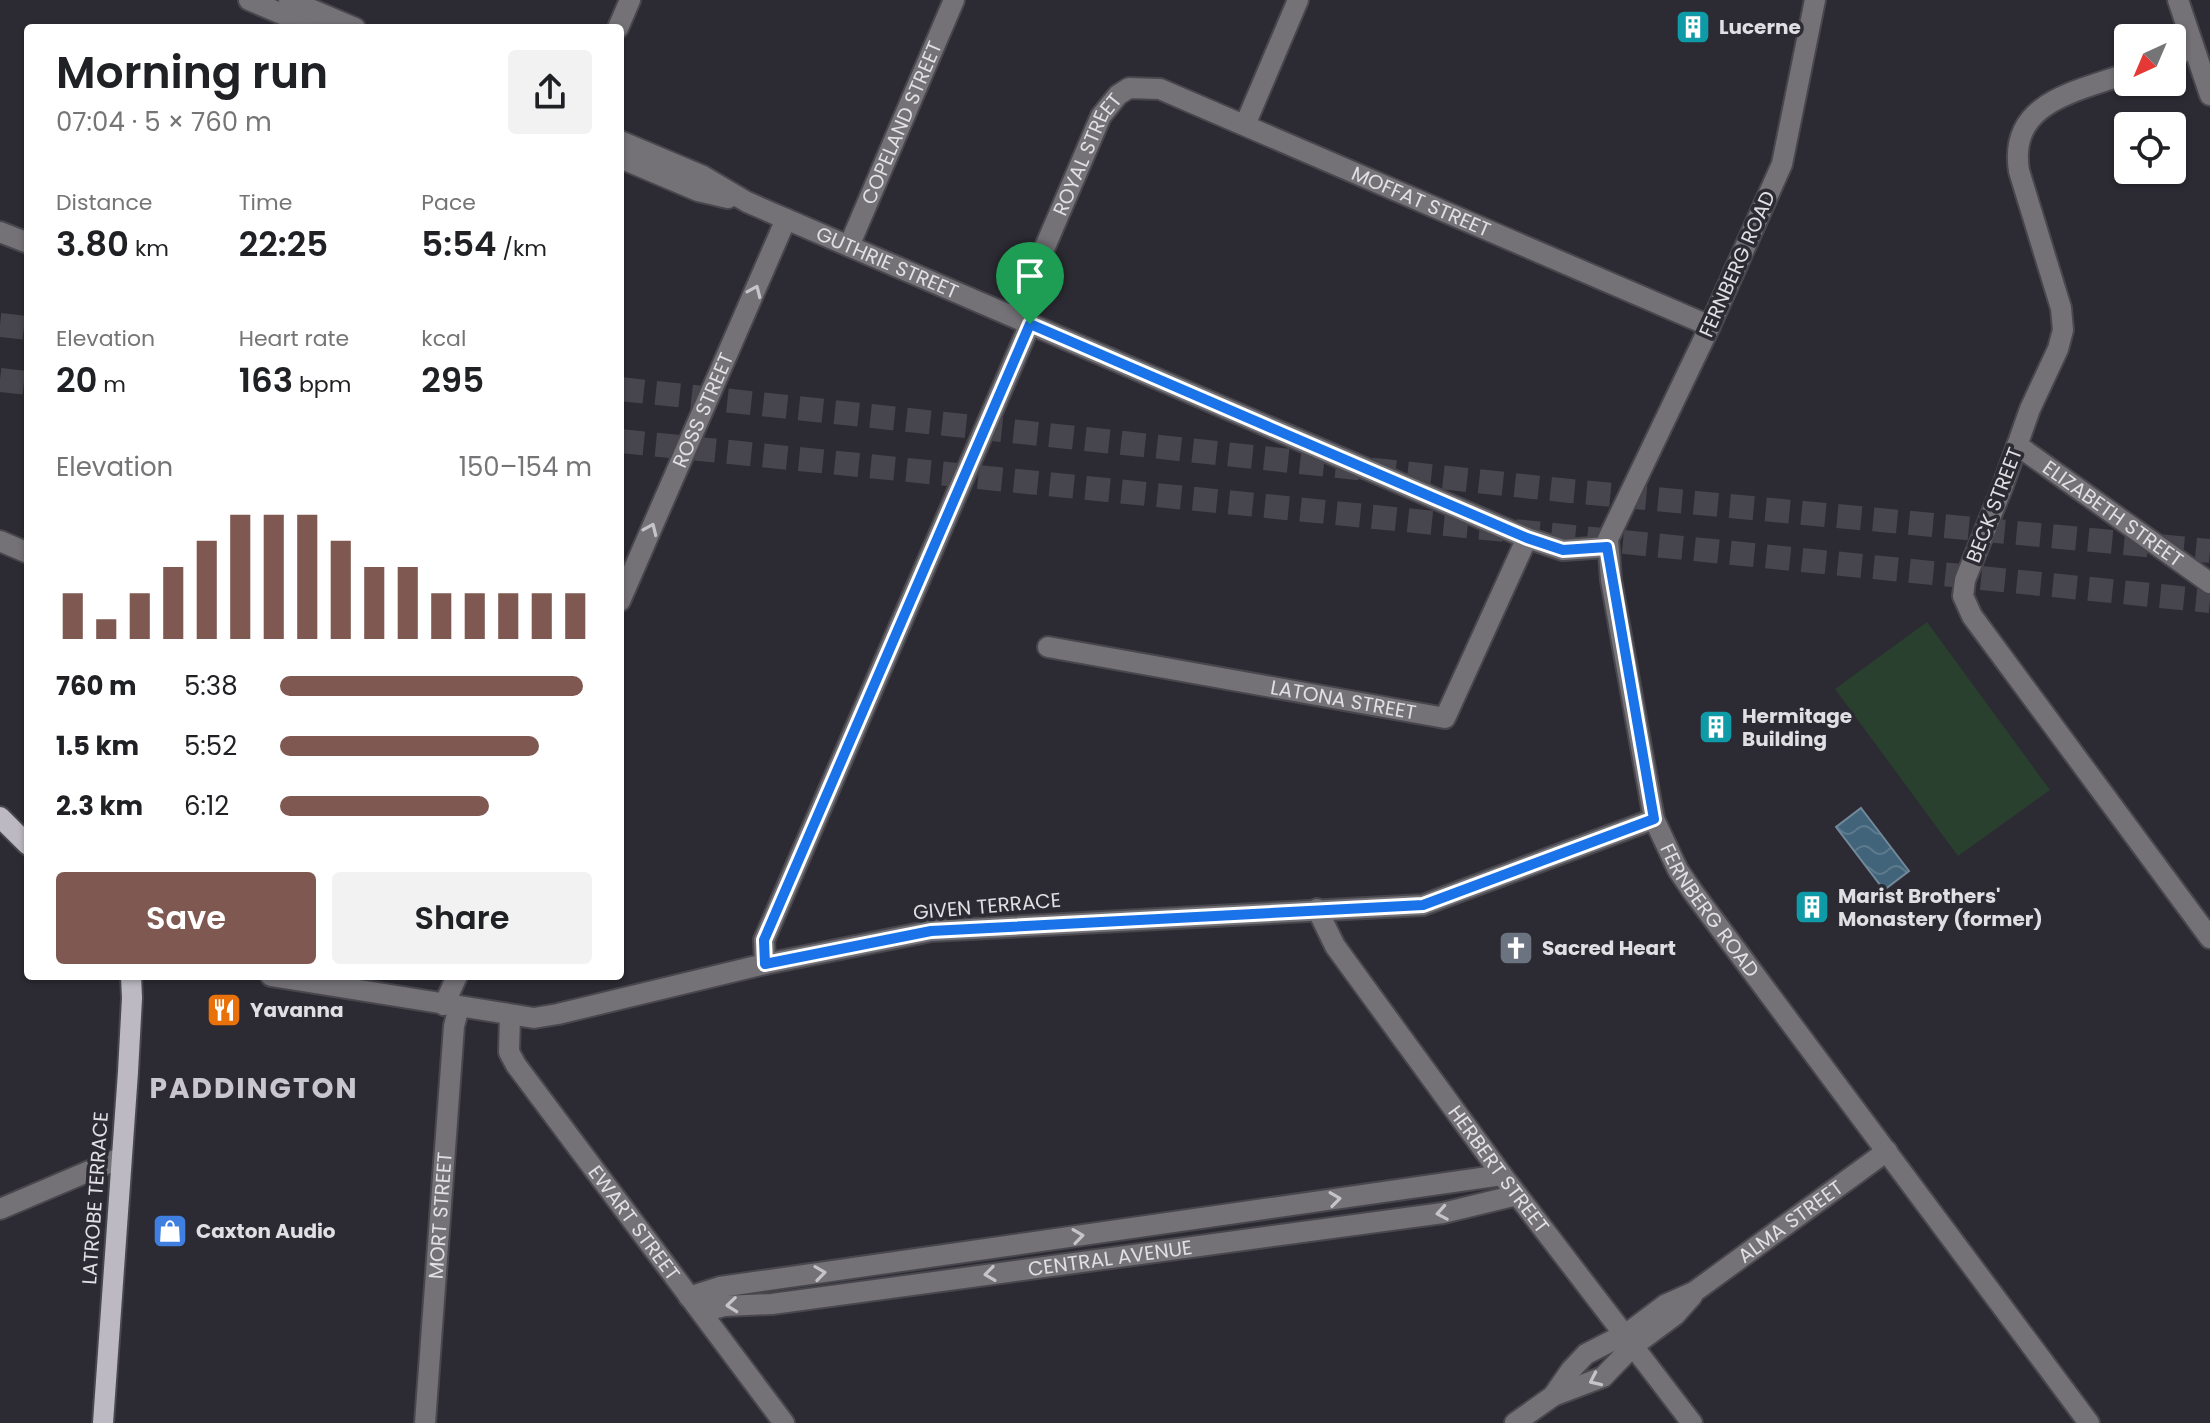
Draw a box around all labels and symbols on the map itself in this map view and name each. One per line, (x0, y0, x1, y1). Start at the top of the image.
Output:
building icon: Lucerne (1674, 8, 1712, 46)
place label: Lucerne (1719, 13, 1801, 41)
north arrow (2114, 24, 2186, 96)
street label: COPELAND STREET (854, 37, 949, 209)
street label: ROYAL STREET (1046, 87, 1128, 220)
street label: MOFFAT STREET (1347, 159, 1495, 244)
street label: FERNBERG ROAD (1692, 186, 1782, 342)
street label: GUTHRIE STREET (812, 220, 963, 306)
pin (996, 242, 1064, 324)
one-way arrow (745, 285, 761, 299)
street label: ROSS STREET (666, 348, 740, 472)
street label: BECK STREET (1959, 443, 2029, 567)
street label: ELIZABETH STREET (2037, 454, 2189, 574)
one-way arrow (642, 523, 658, 538)
street label: LATONA STREET (1268, 673, 1419, 727)
place label: Hermitage Building (1742, 702, 1852, 753)
building icon: Hermitage Building (1697, 708, 1735, 746)
street label: FERNBERG ROAD (1653, 839, 1766, 983)
place label: Marist Brothers' Monastery (former) (1838, 882, 2043, 933)
street label: GIVEN TERRACE (912, 886, 1062, 926)
building icon: Marist Brothers' Monastery (former) (1793, 888, 1831, 926)
church icon: Sacred Heart (1497, 929, 1535, 967)
place label: Sacred Heart (1542, 934, 1676, 962)
restaurant icon: Yavanna (205, 991, 243, 1029)
place label: Yavanna (250, 996, 344, 1024)
district label: PADDINGTON (149, 1069, 359, 1108)
street label: HERBERT STREET (1442, 1100, 1556, 1239)
street label: LATROBE TERRACE (75, 1111, 115, 1285)
street label: MORT STREET (422, 1151, 459, 1280)
street label: EWART STREET (582, 1159, 687, 1287)
street label: ALMA STREET (1732, 1174, 1849, 1270)
one-way arrow (1328, 1191, 1342, 1208)
one-way arrow (1435, 1203, 1448, 1220)
shop icon: Caxton Audio (151, 1212, 189, 1250)
place label: Caxton Audio (196, 1217, 336, 1245)
one-way arrow (1071, 1228, 1084, 1245)
street label: CENTRAL AVENUE (1026, 1233, 1194, 1283)
one-way arrow (813, 1265, 827, 1282)
one-way arrow (983, 1265, 997, 1282)
one-way arrow (725, 1297, 738, 1314)
one-way arrow (1588, 1370, 1603, 1386)

